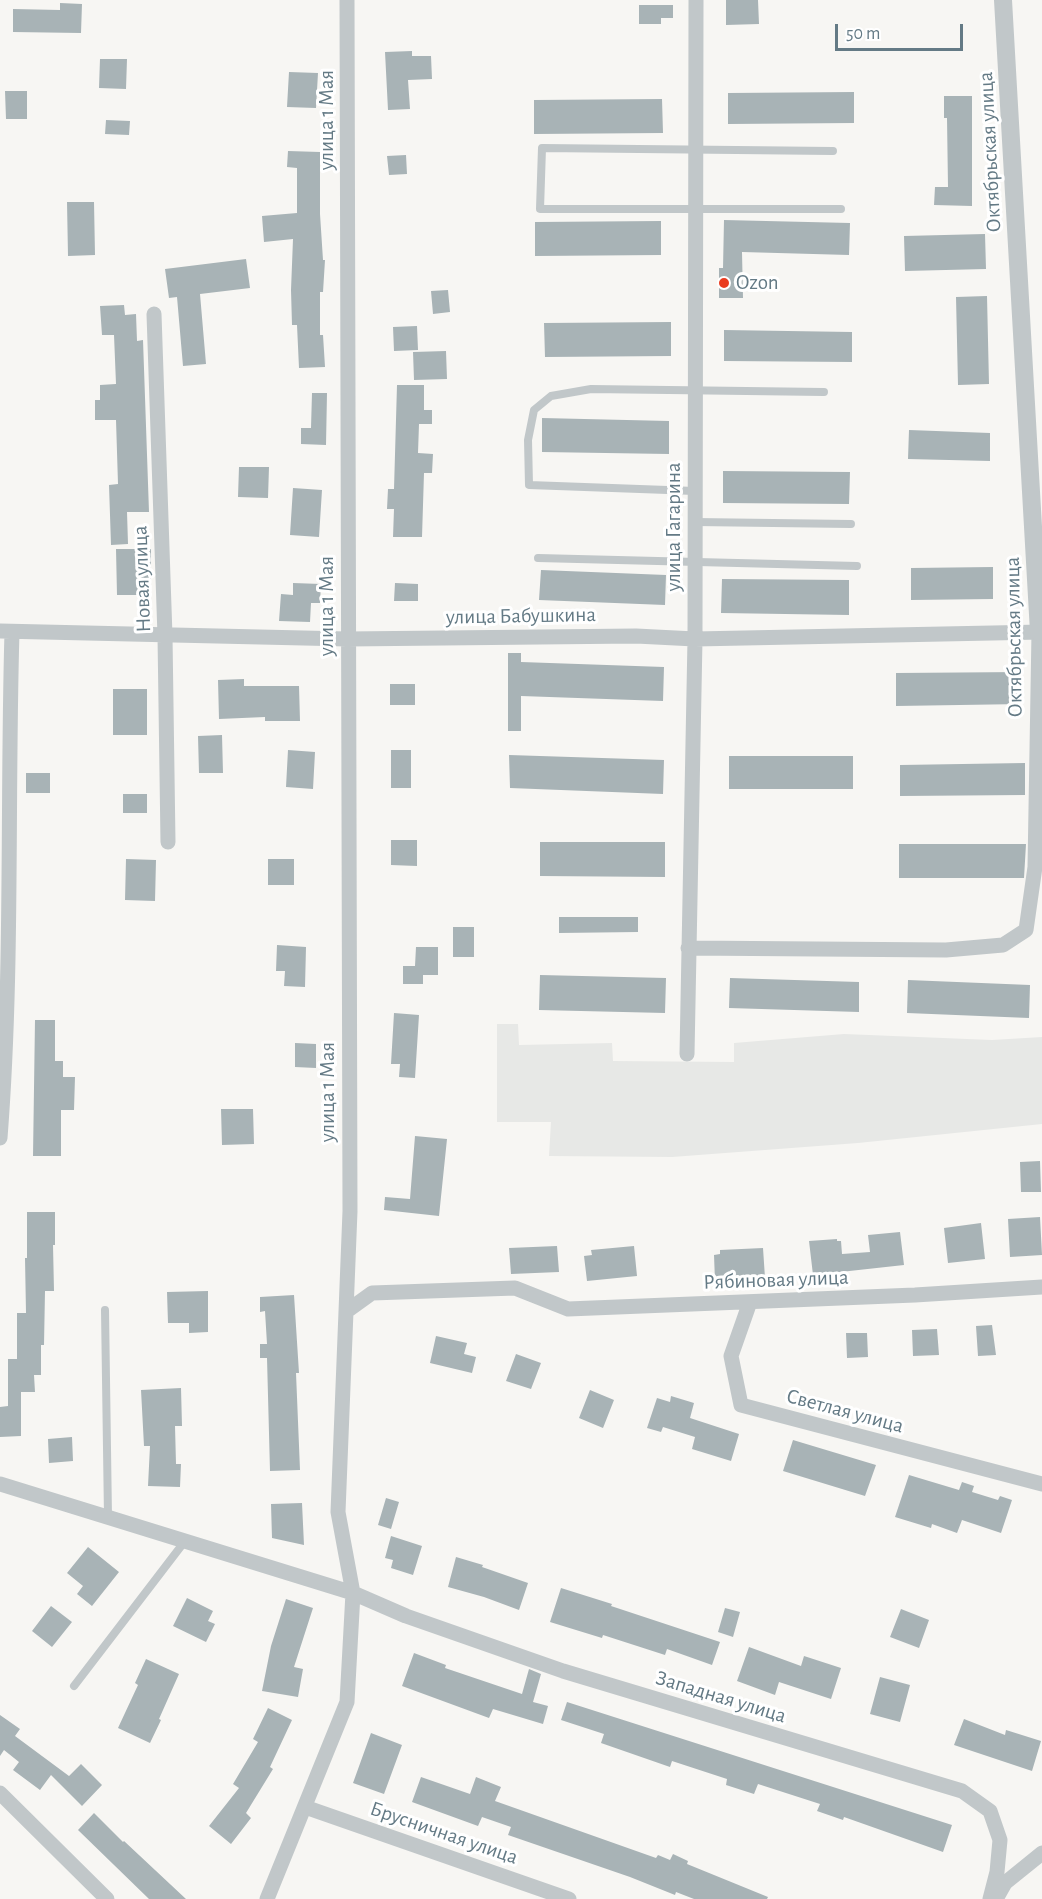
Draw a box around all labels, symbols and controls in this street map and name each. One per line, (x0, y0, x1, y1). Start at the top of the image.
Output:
scale bar (838, 12, 966, 50)
text: 50 m (846, 25, 880, 43)
street label: улица 1 Мая (314, 70, 340, 170)
street label: Октябрьская улица (973, 71, 1007, 233)
place label: Ozon (736, 270, 779, 296)
marker: Ozon (717, 276, 731, 290)
street label: улица Гагарина (661, 462, 687, 592)
street label: Новая улица (128, 525, 156, 633)
street label: улица 1 Мая (314, 556, 340, 656)
street label: Октябрьская улица (1000, 556, 1028, 718)
street label: улица Бабушкина (446, 602, 596, 630)
street label: улица 1 Мая (315, 1042, 341, 1142)
street label: Рябиновая улица (703, 1265, 849, 1295)
street label: Светлая улица (784, 1383, 906, 1439)
street label: Западная улица (653, 1665, 789, 1729)
street label: Брусничная улица (367, 1796, 521, 1870)

